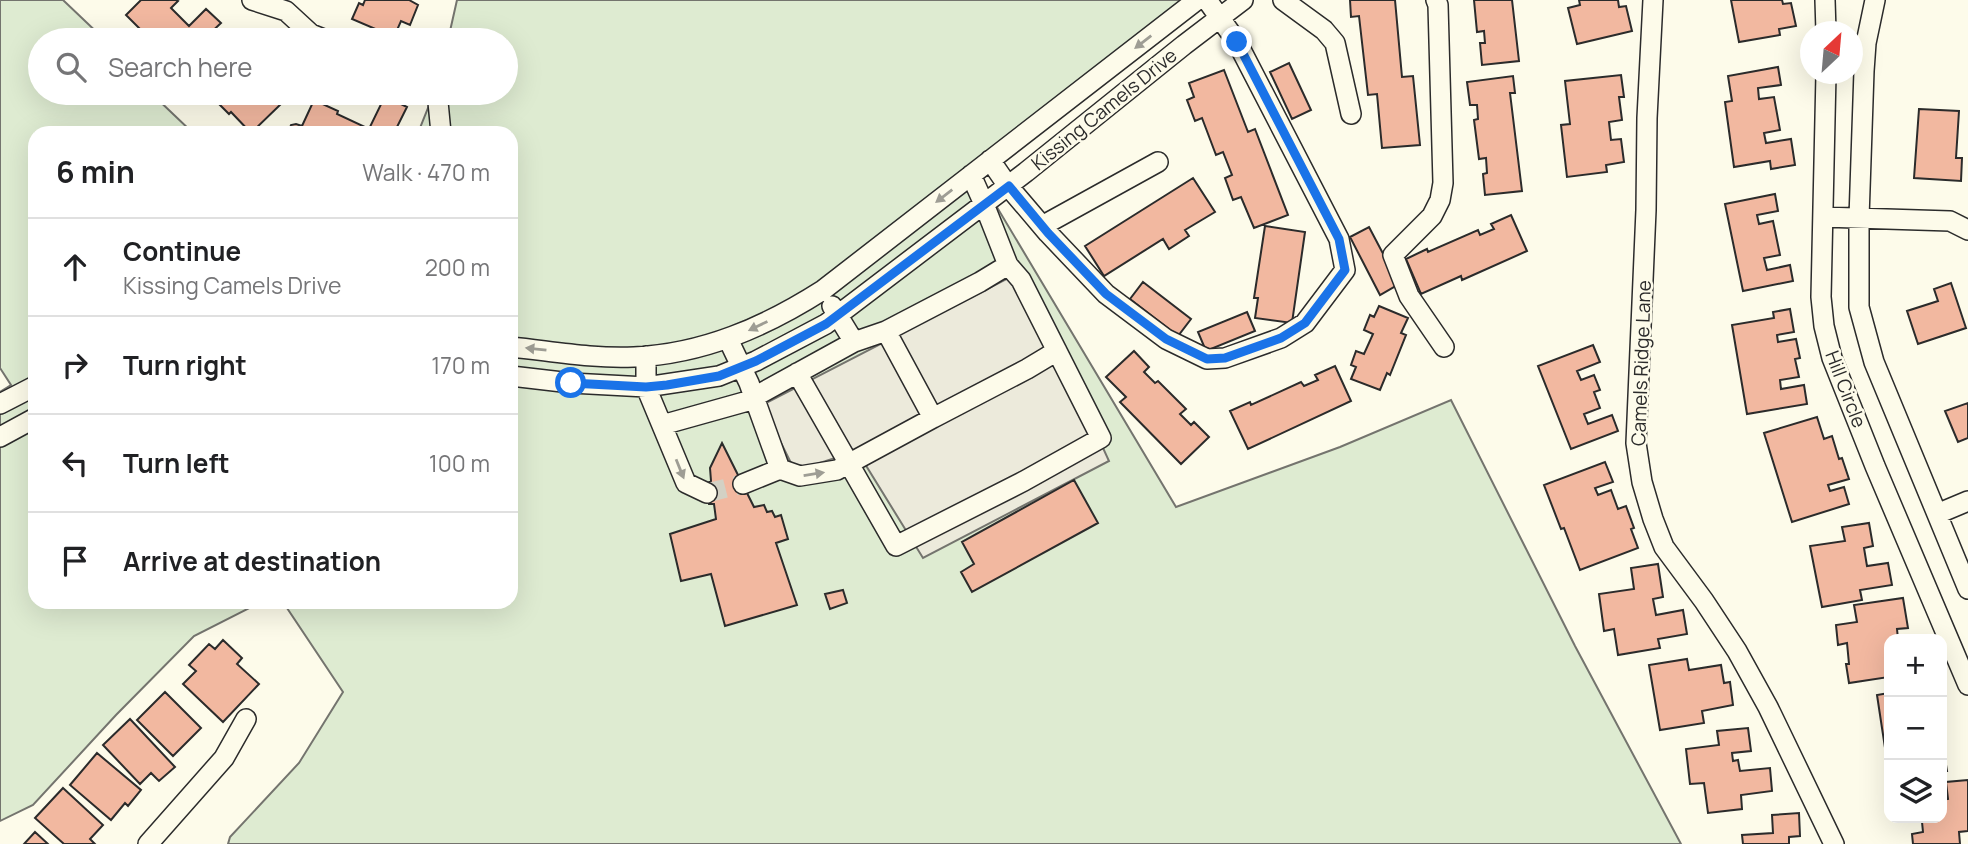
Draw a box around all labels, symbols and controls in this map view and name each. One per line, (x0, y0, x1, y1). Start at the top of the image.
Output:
north arrow (1800, 21, 1863, 84)
route end (1221, 26, 1252, 57)
search box (28, 28, 518, 105)
one-way arrow (1134, 34, 1152, 48)
street label: Kissing Camels Drive (1026, 42, 1182, 176)
icon: search (52, 48, 90, 86)
text: Search here (108, 49, 253, 85)
text: 6 min (56, 151, 135, 192)
text: Walk · 470 m (362, 156, 490, 188)
one-way arrow (935, 189, 953, 203)
text: Continue (123, 233, 241, 269)
icon: ahead (56, 248, 94, 286)
text: 200 m (425, 251, 490, 283)
text: Kissing Camels Drive (123, 269, 341, 301)
street label: Camels Ridge Lane (1625, 280, 1657, 446)
one-way arrow (748, 321, 768, 332)
one-way arrow (525, 344, 547, 355)
icon: right (56, 346, 94, 384)
text: Turn right (123, 347, 247, 383)
street label: Hill Circle (1819, 347, 1873, 431)
text: 170 m (431, 349, 490, 381)
route start (555, 367, 586, 398)
icon: left (56, 444, 94, 482)
text: Turn left (123, 445, 230, 481)
text: 100 m (429, 447, 490, 479)
one-way arrow (674, 458, 685, 479)
one-way arrow (803, 468, 825, 479)
icon: arrive (56, 542, 94, 580)
text: Arrive at destination (123, 543, 381, 579)
map controls (1884, 634, 1947, 823)
button: + (1884, 634, 1947, 697)
button: − (1884, 697, 1947, 760)
button: layers (1884, 760, 1947, 823)

